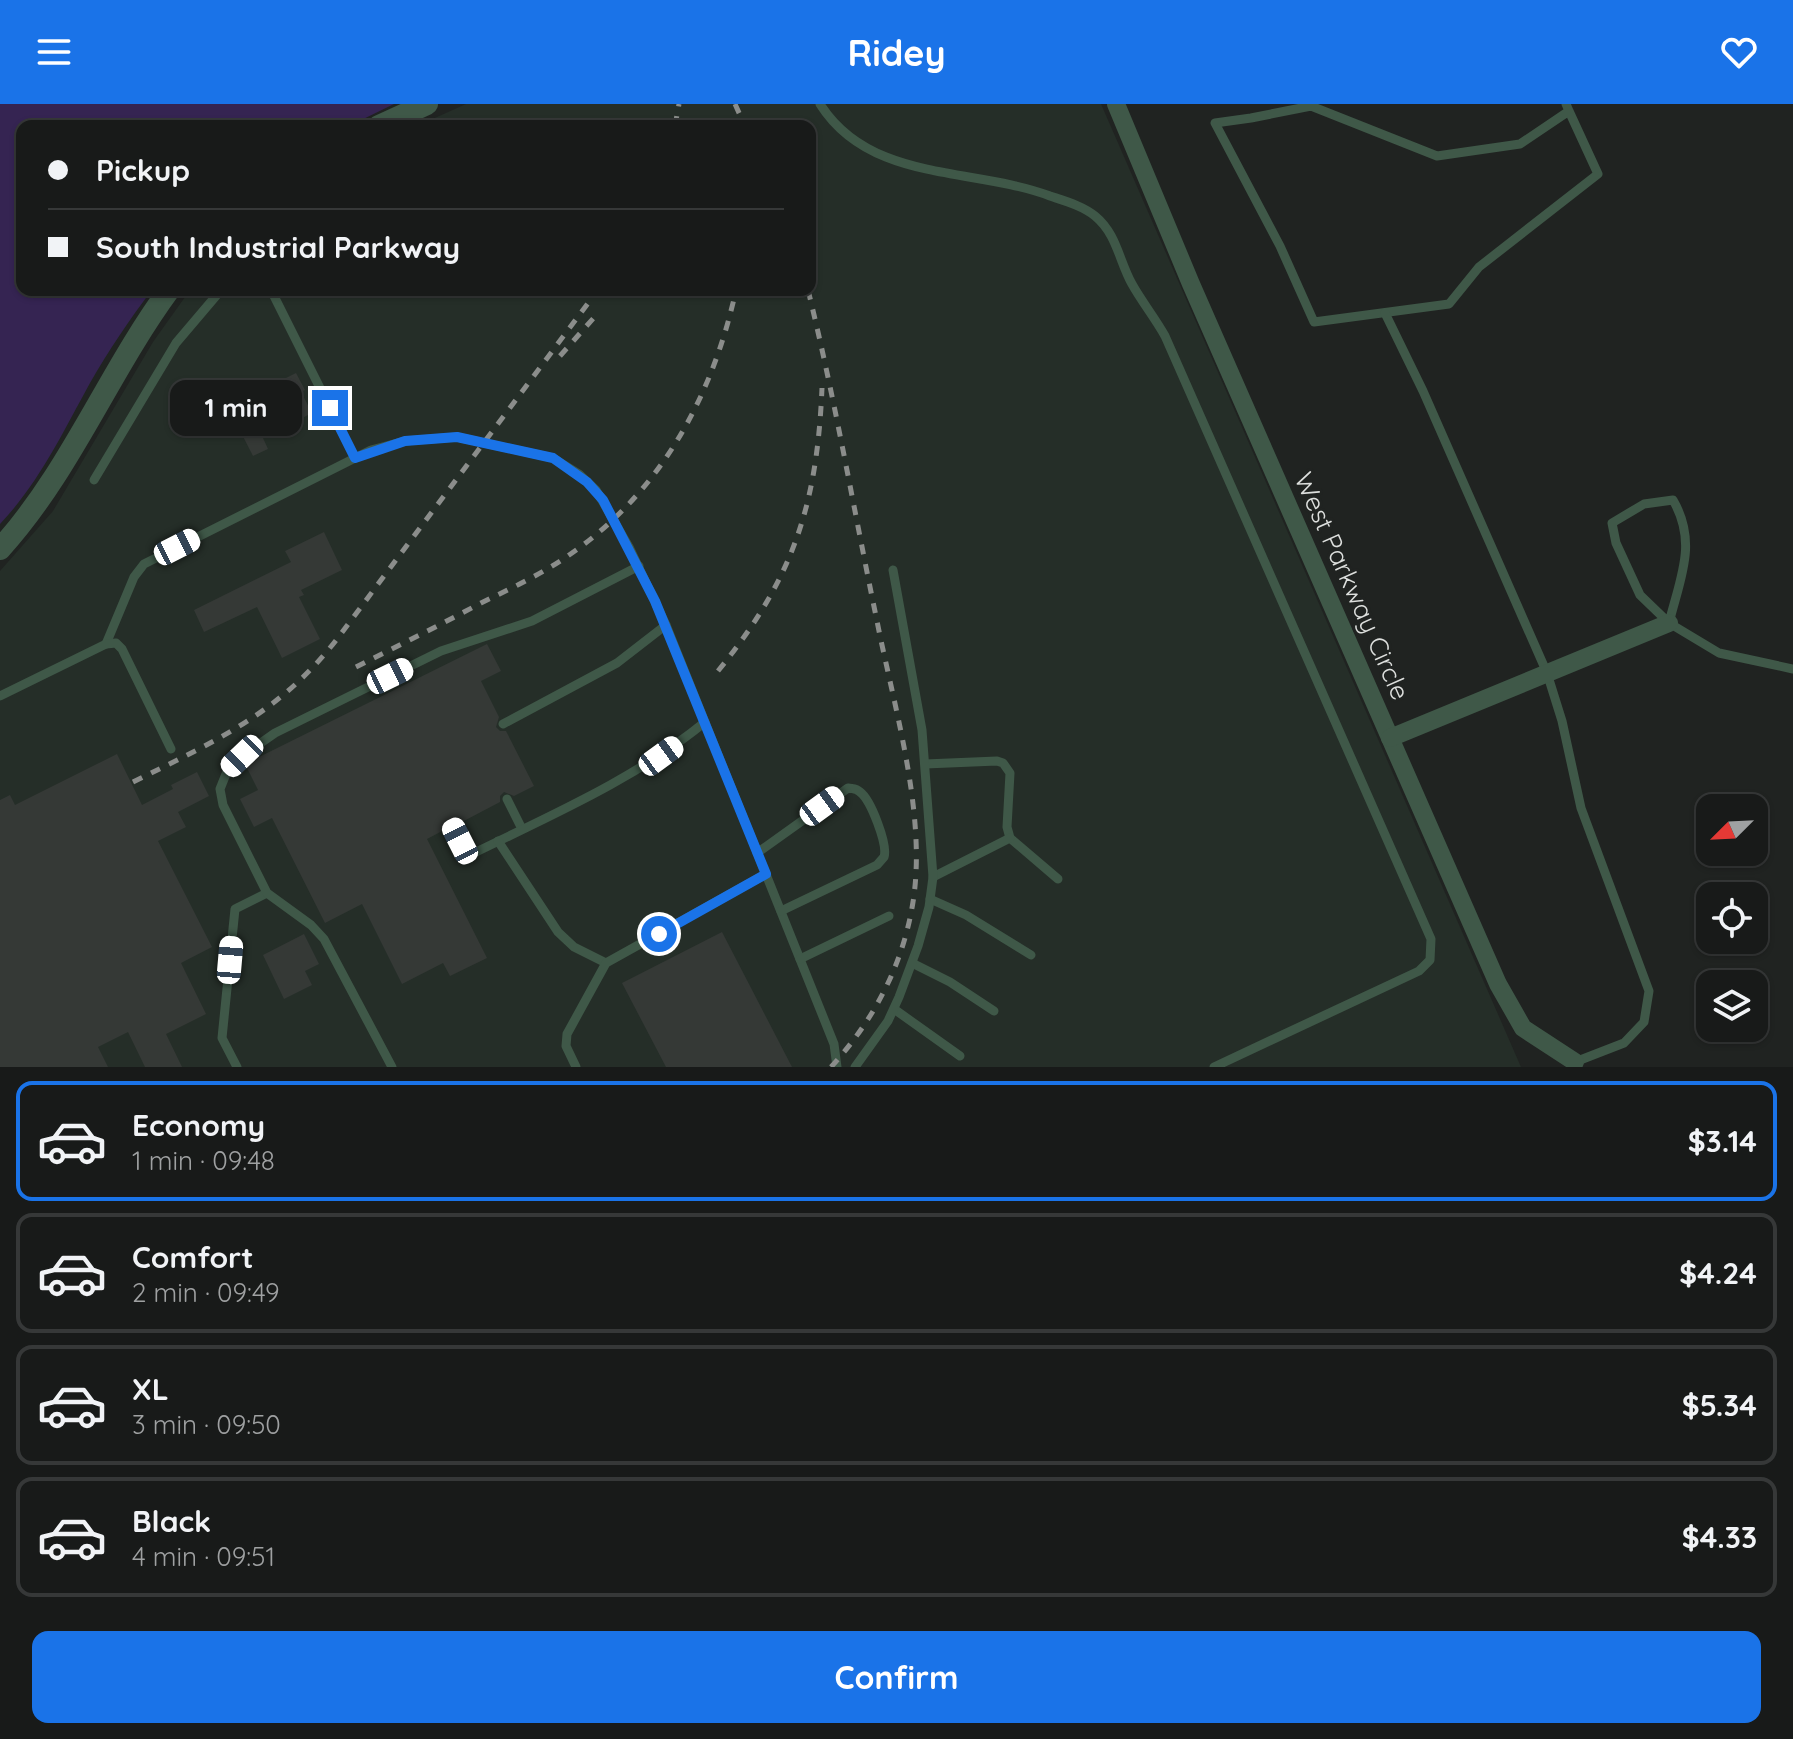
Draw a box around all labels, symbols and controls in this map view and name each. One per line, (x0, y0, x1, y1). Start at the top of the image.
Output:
icon: menu (32, 30, 76, 74)
text: Ridey (847, 30, 946, 75)
icon: heart (1717, 30, 1761, 74)
text: Pickup (96, 151, 190, 189)
text: South Industrial Parkway (96, 228, 460, 266)
callout: 1 min (170, 380, 302, 436)
route end (312, 390, 348, 426)
text: 1 min (205, 391, 268, 424)
street label: West Parkway Circle (1287, 467, 1417, 705)
car (150, 525, 204, 569)
car (363, 655, 417, 697)
car (216, 731, 268, 781)
car (635, 732, 687, 780)
car (796, 782, 848, 830)
north arrow (1696, 794, 1768, 866)
map controls (1696, 794, 1768, 1042)
car (438, 814, 482, 868)
button: locate (1696, 882, 1768, 954)
route start (641, 916, 677, 952)
car (216, 935, 244, 985)
button: layers (1696, 970, 1768, 1042)
icon: car (36, 1105, 108, 1177)
text: Economy (132, 1106, 265, 1144)
text: $3.14 (1688, 1122, 1757, 1160)
text: 1 min · 09:48 (132, 1144, 275, 1177)
icon: car (36, 1237, 108, 1309)
text: Comfort (132, 1238, 253, 1276)
text: $4.24 (1679, 1254, 1757, 1292)
text: 2 min · 09:49 (132, 1276, 280, 1309)
icon: car (36, 1369, 108, 1441)
text: XL (132, 1370, 169, 1408)
text: $5.34 (1682, 1386, 1757, 1424)
text: 3 min · 09:50 (132, 1408, 281, 1441)
icon: car (36, 1501, 108, 1573)
text: Black (132, 1502, 211, 1540)
text: $4.33 (1682, 1518, 1757, 1556)
text: 4 min · 09:51 (132, 1540, 275, 1573)
button: Confirm (32, 1631, 1761, 1723)

